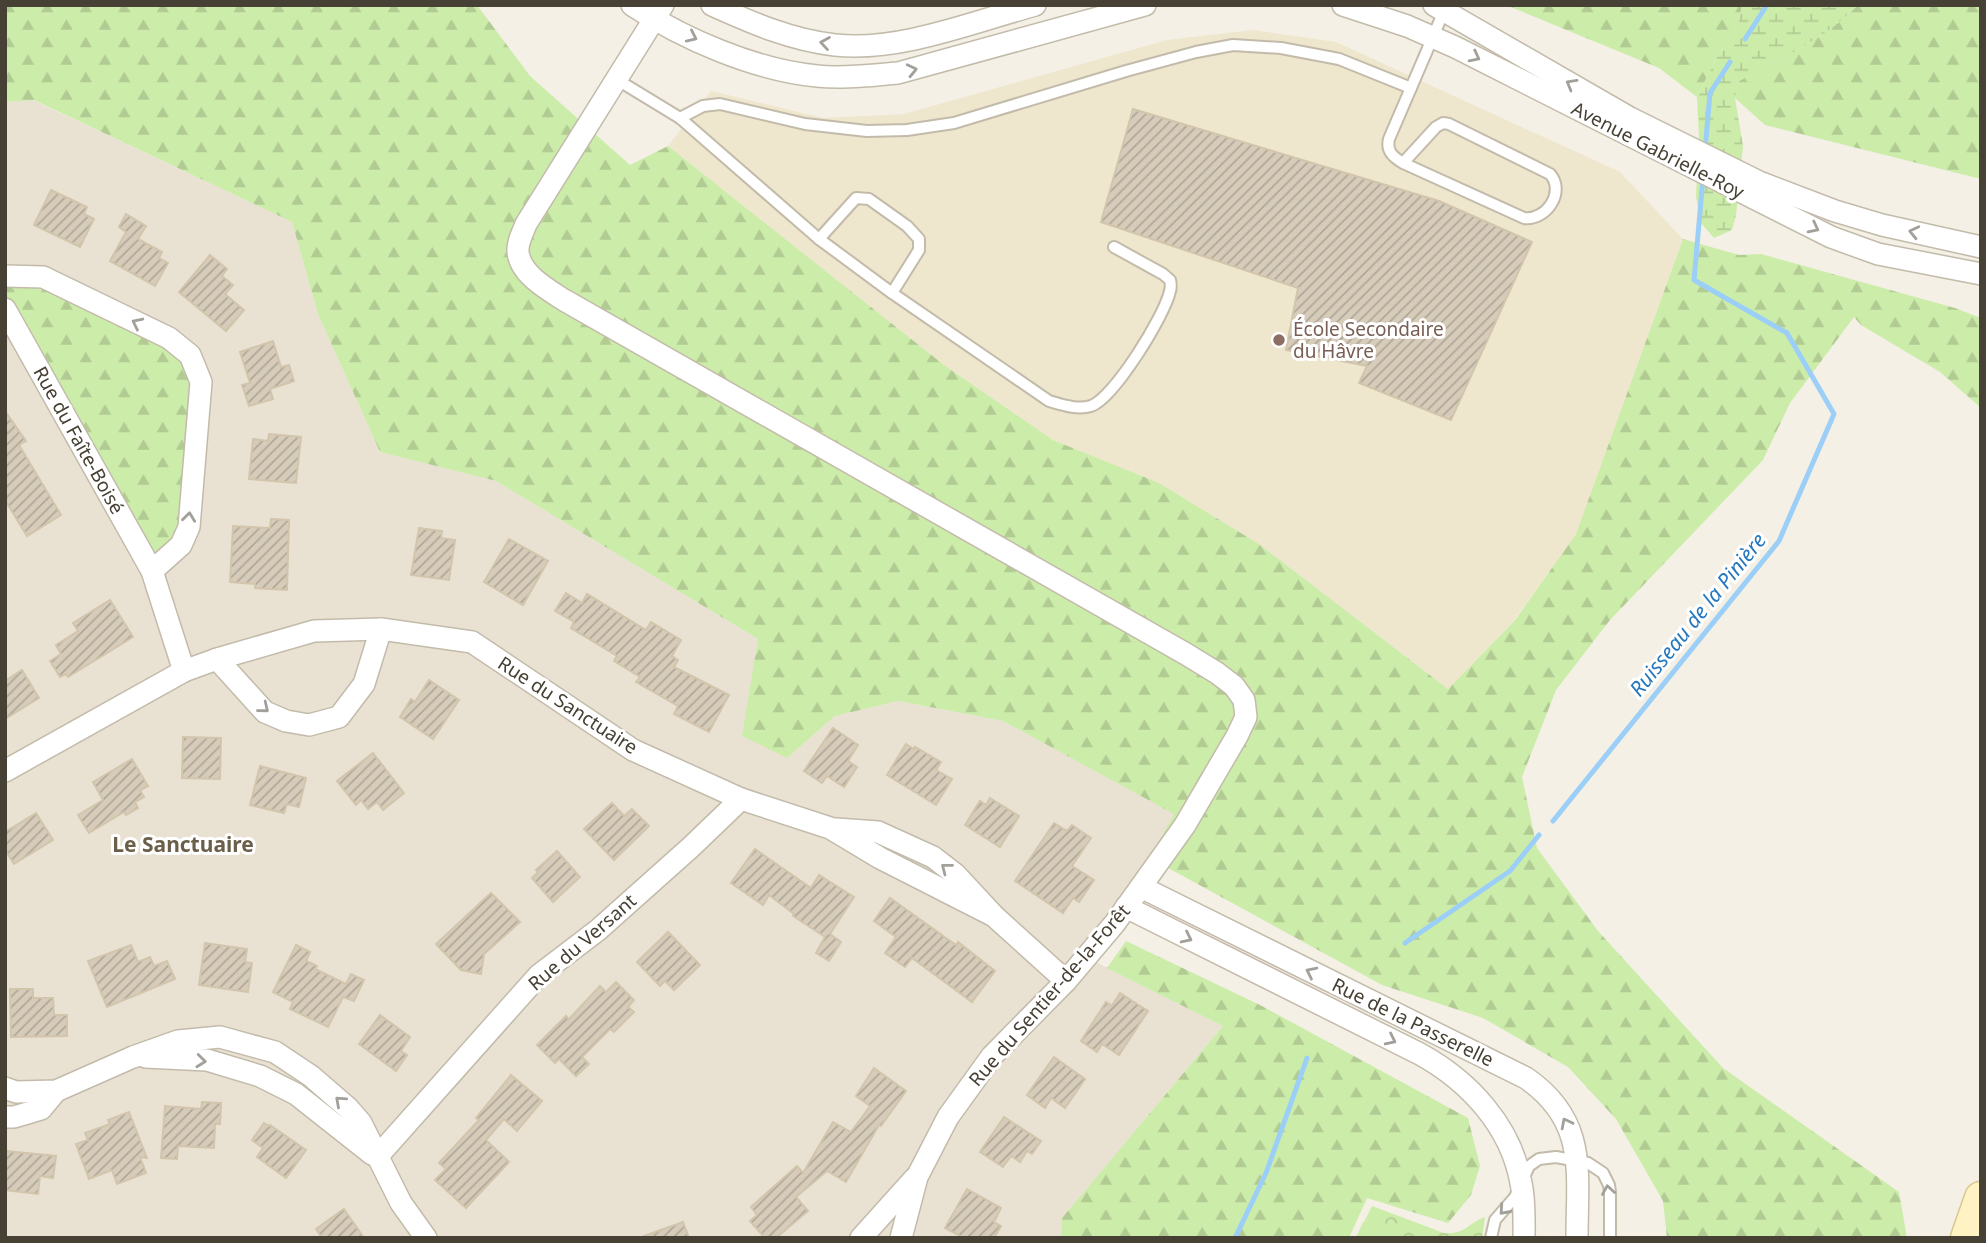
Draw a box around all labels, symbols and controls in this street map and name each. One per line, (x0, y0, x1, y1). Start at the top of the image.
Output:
one-way arrow (685, 29, 697, 43)
one-way arrow (819, 36, 831, 51)
one-way arrow (1467, 49, 1480, 63)
one-way arrow (906, 63, 918, 78)
one-way arrow (1566, 79, 1579, 92)
street label: Avenue Gabrielle-Roy (1567, 95, 1749, 205)
one-way arrow (1807, 220, 1819, 234)
one-way arrow (1908, 226, 1920, 240)
place label: École Secondaire du Hâvre (1293, 316, 1444, 364)
one-way arrow (132, 317, 144, 331)
marker: École Secondaire du Hâvre (1271, 332, 1287, 348)
street label: Rue du Faîte-Boisé (28, 361, 130, 519)
one-way arrow (182, 511, 197, 523)
water label: Ruisseau de la Pinière (1623, 527, 1772, 702)
street label: Rue du Sanctuaire (493, 650, 643, 760)
one-way arrow (256, 700, 268, 713)
district label: Le Sanctuaire (112, 830, 254, 858)
one-way arrow (942, 863, 954, 876)
street label: Rue du Versant (522, 888, 642, 996)
street label: Rue du Sentier-de-la-Forêt (963, 898, 1136, 1092)
one-way arrow (1180, 930, 1192, 944)
one-way arrow (1306, 966, 1318, 980)
street label: Rue de la Passerelle (1328, 972, 1498, 1072)
one-way arrow (1384, 1031, 1396, 1045)
one-way arrow (195, 1053, 207, 1068)
one-way arrow (335, 1097, 348, 1109)
one-way arrow (1561, 1117, 1574, 1130)
one-way arrow (1601, 1184, 1616, 1196)
one-way arrow (1500, 1202, 1512, 1215)

